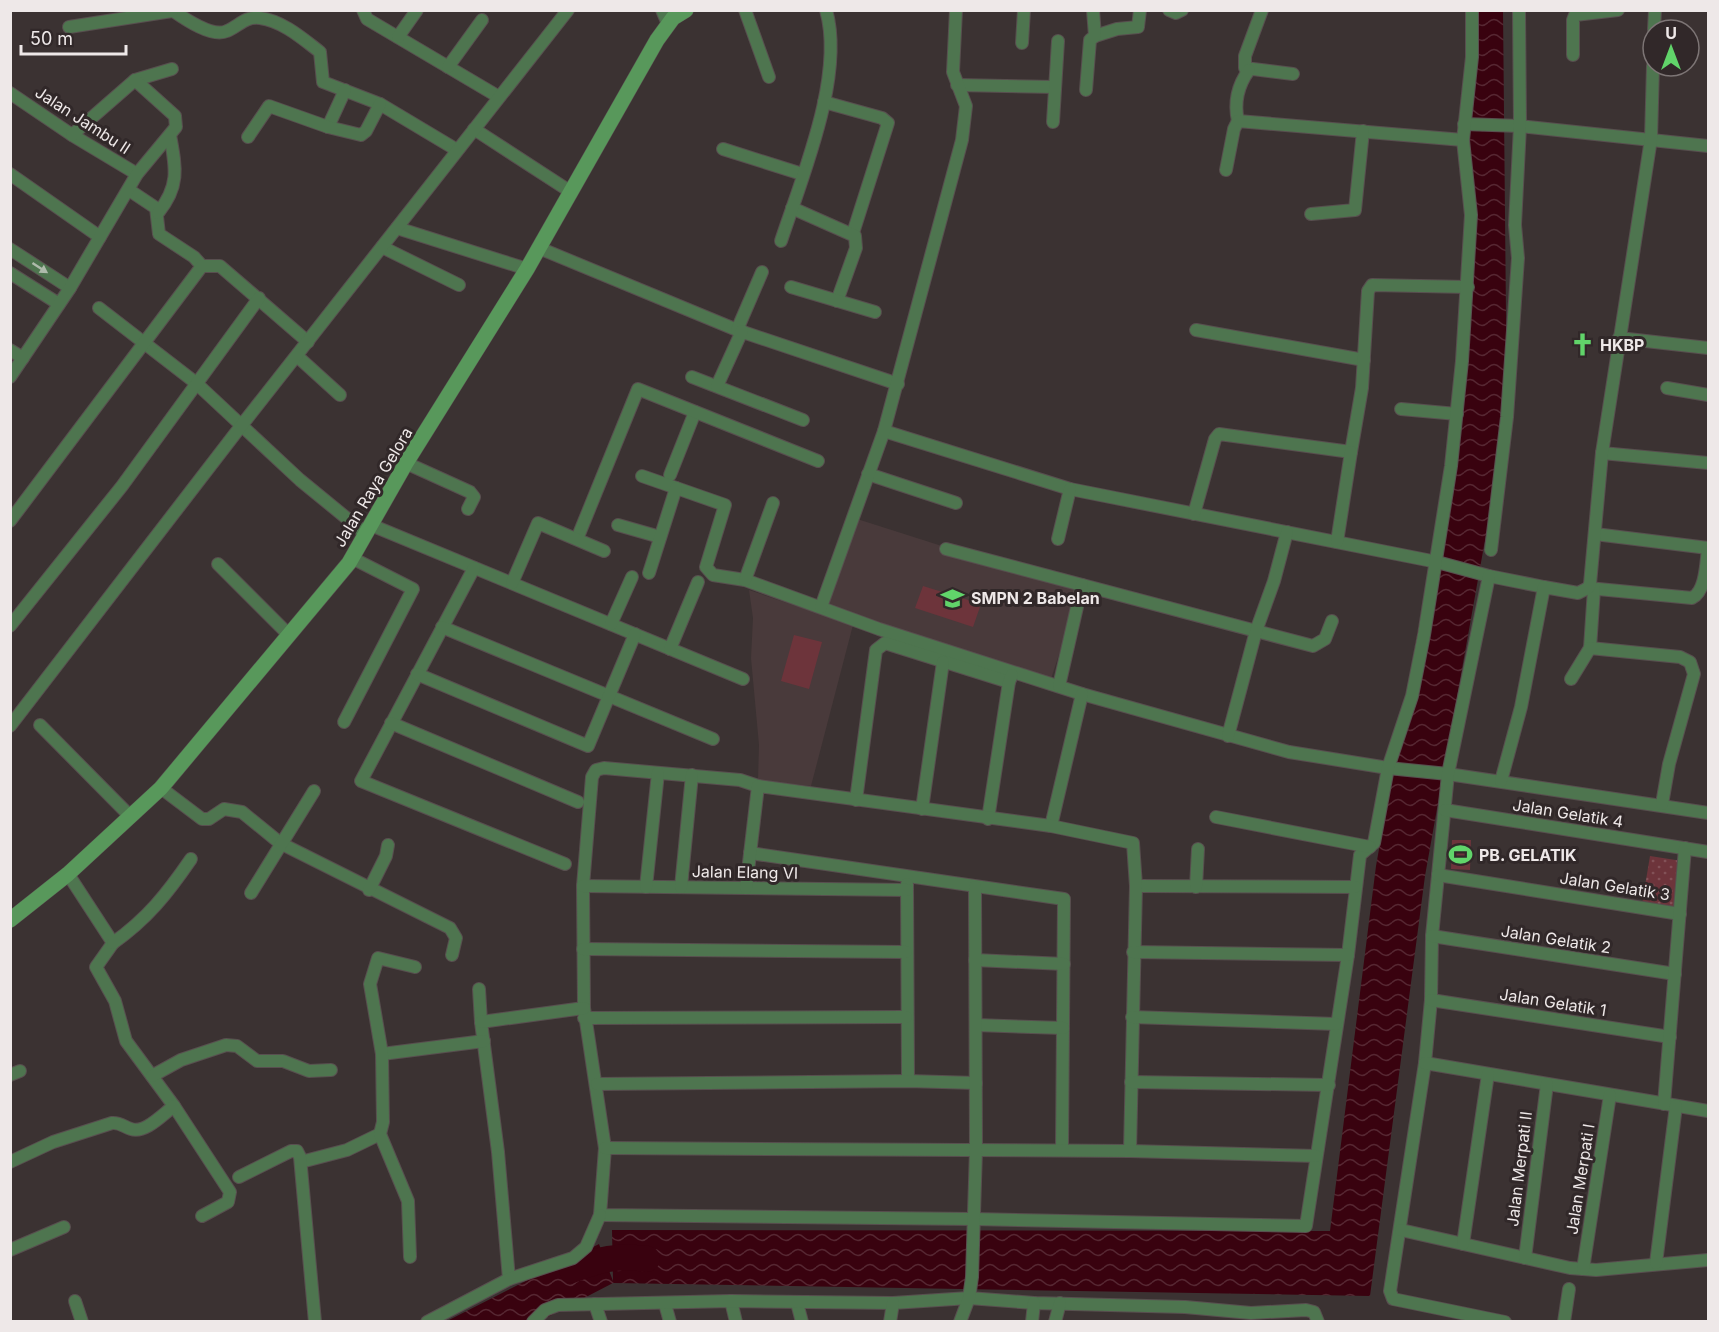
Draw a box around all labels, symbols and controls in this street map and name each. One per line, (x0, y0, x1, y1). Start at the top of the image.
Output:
scale bar (21, 18, 126, 56)
north arrow (1641, 18, 1701, 78)
text: U (1665, 23, 1677, 43)
text: 50 m (30, 28, 73, 49)
street label: Jalan Jambu II (32, 82, 134, 158)
one-way arrow (32, 262, 48, 274)
church icon: HKBP (1569, 332, 1595, 358)
place label: HKBP (1600, 335, 1644, 355)
street label: Jalan Raya Gelora (329, 424, 417, 550)
school or university icon: SMPN 2 Babelan (940, 585, 966, 611)
place label: SMPN 2 Babelan (971, 588, 1100, 608)
street label: Jalan Gelatik 4 (1511, 794, 1625, 832)
sports icon: PB. GELATIK (1448, 842, 1474, 868)
place label: PB. GELATIK (1479, 845, 1577, 865)
street label: Jalan Elang VI (692, 861, 798, 883)
street label: Jalan Gelatik 3 (1558, 867, 1672, 905)
street label: Jalan Gelatik 2 (1500, 920, 1612, 958)
street label: Jalan Gelatik 1 (1498, 984, 1608, 1020)
street label: Jalan Merpati II (1502, 1110, 1536, 1228)
street label: Jalan Merpati I (1561, 1122, 1599, 1236)

